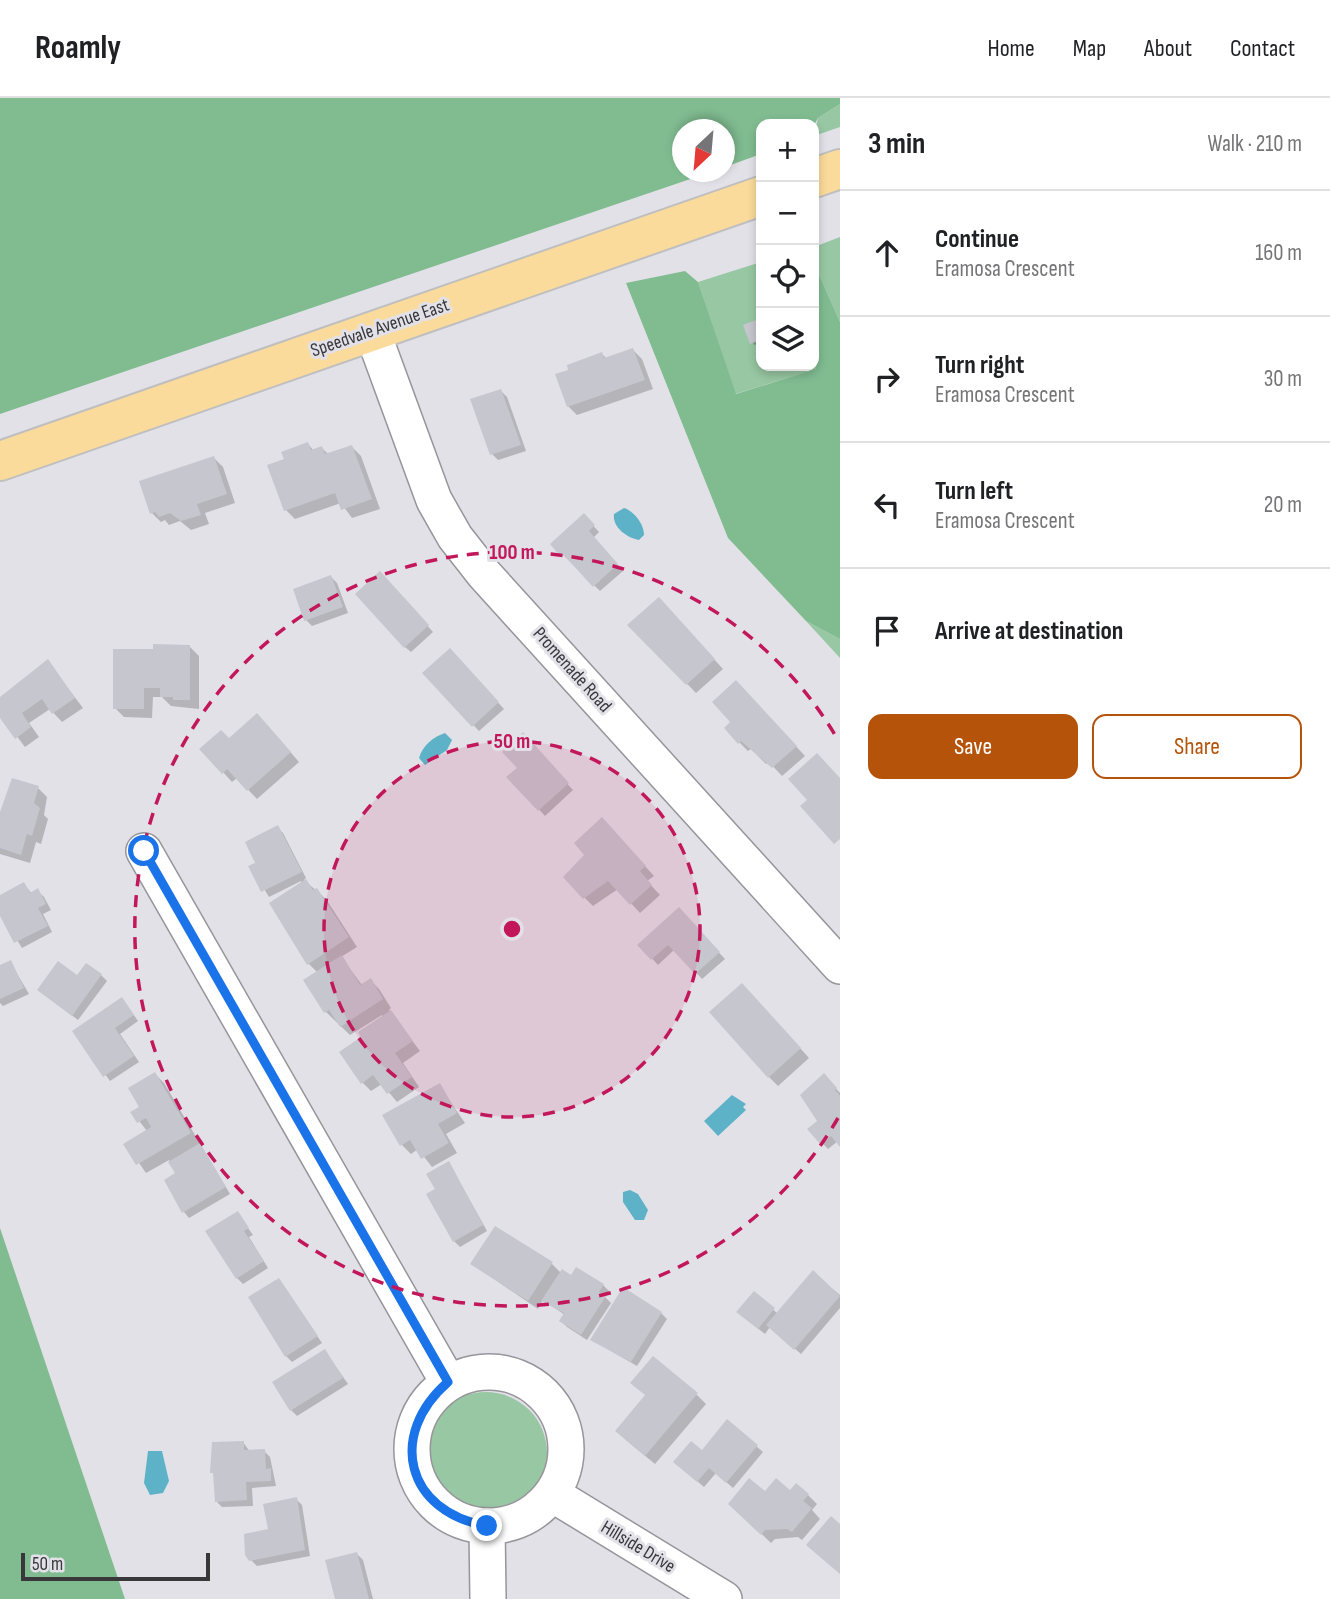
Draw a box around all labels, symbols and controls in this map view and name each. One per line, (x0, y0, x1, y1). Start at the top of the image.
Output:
text: Roamly (35, 28, 121, 68)
text: Home (987, 34, 1035, 63)
text: Map (1073, 34, 1106, 63)
text: About (1144, 34, 1192, 63)
text: Contact (1230, 34, 1295, 63)
north arrow (672, 119, 735, 182)
map controls (756, 119, 819, 371)
button: + (756, 119, 819, 182)
text: 3 min (868, 126, 925, 162)
text: Walk · 210 m (1208, 130, 1302, 158)
button: − (756, 182, 819, 245)
text: Continue (935, 224, 1019, 255)
icon: ahead (868, 234, 906, 272)
text: 160 m (1255, 239, 1302, 267)
button: locate (756, 245, 819, 308)
text: Eramosa Crescent (935, 255, 1075, 283)
street label: Speedvale Avenue East (308, 294, 452, 362)
button: layers (756, 308, 819, 371)
text: Turn right (935, 350, 1024, 381)
icon: right (868, 360, 906, 398)
text: 30 m (1264, 365, 1302, 393)
text: Eramosa Crescent (935, 381, 1075, 409)
text: Turn left (935, 476, 1013, 507)
icon: left (868, 486, 906, 524)
text: 20 m (1264, 491, 1302, 519)
text: Eramosa Crescent (935, 507, 1075, 535)
text: 100 m (489, 540, 535, 565)
icon: arrive (868, 612, 906, 650)
text: Arrive at destination (935, 616, 1123, 647)
street label: Promenade Road (528, 623, 616, 717)
button: Save (868, 714, 1078, 779)
button: Share (1092, 714, 1302, 779)
text: 50 m (494, 729, 530, 754)
route start (128, 835, 159, 866)
centre of rings (500, 917, 524, 941)
route end (471, 1510, 502, 1541)
street label: Hillside Drive (597, 1516, 679, 1578)
scale bar (21, 1550, 210, 1582)
text: 50 m (32, 1553, 63, 1576)

